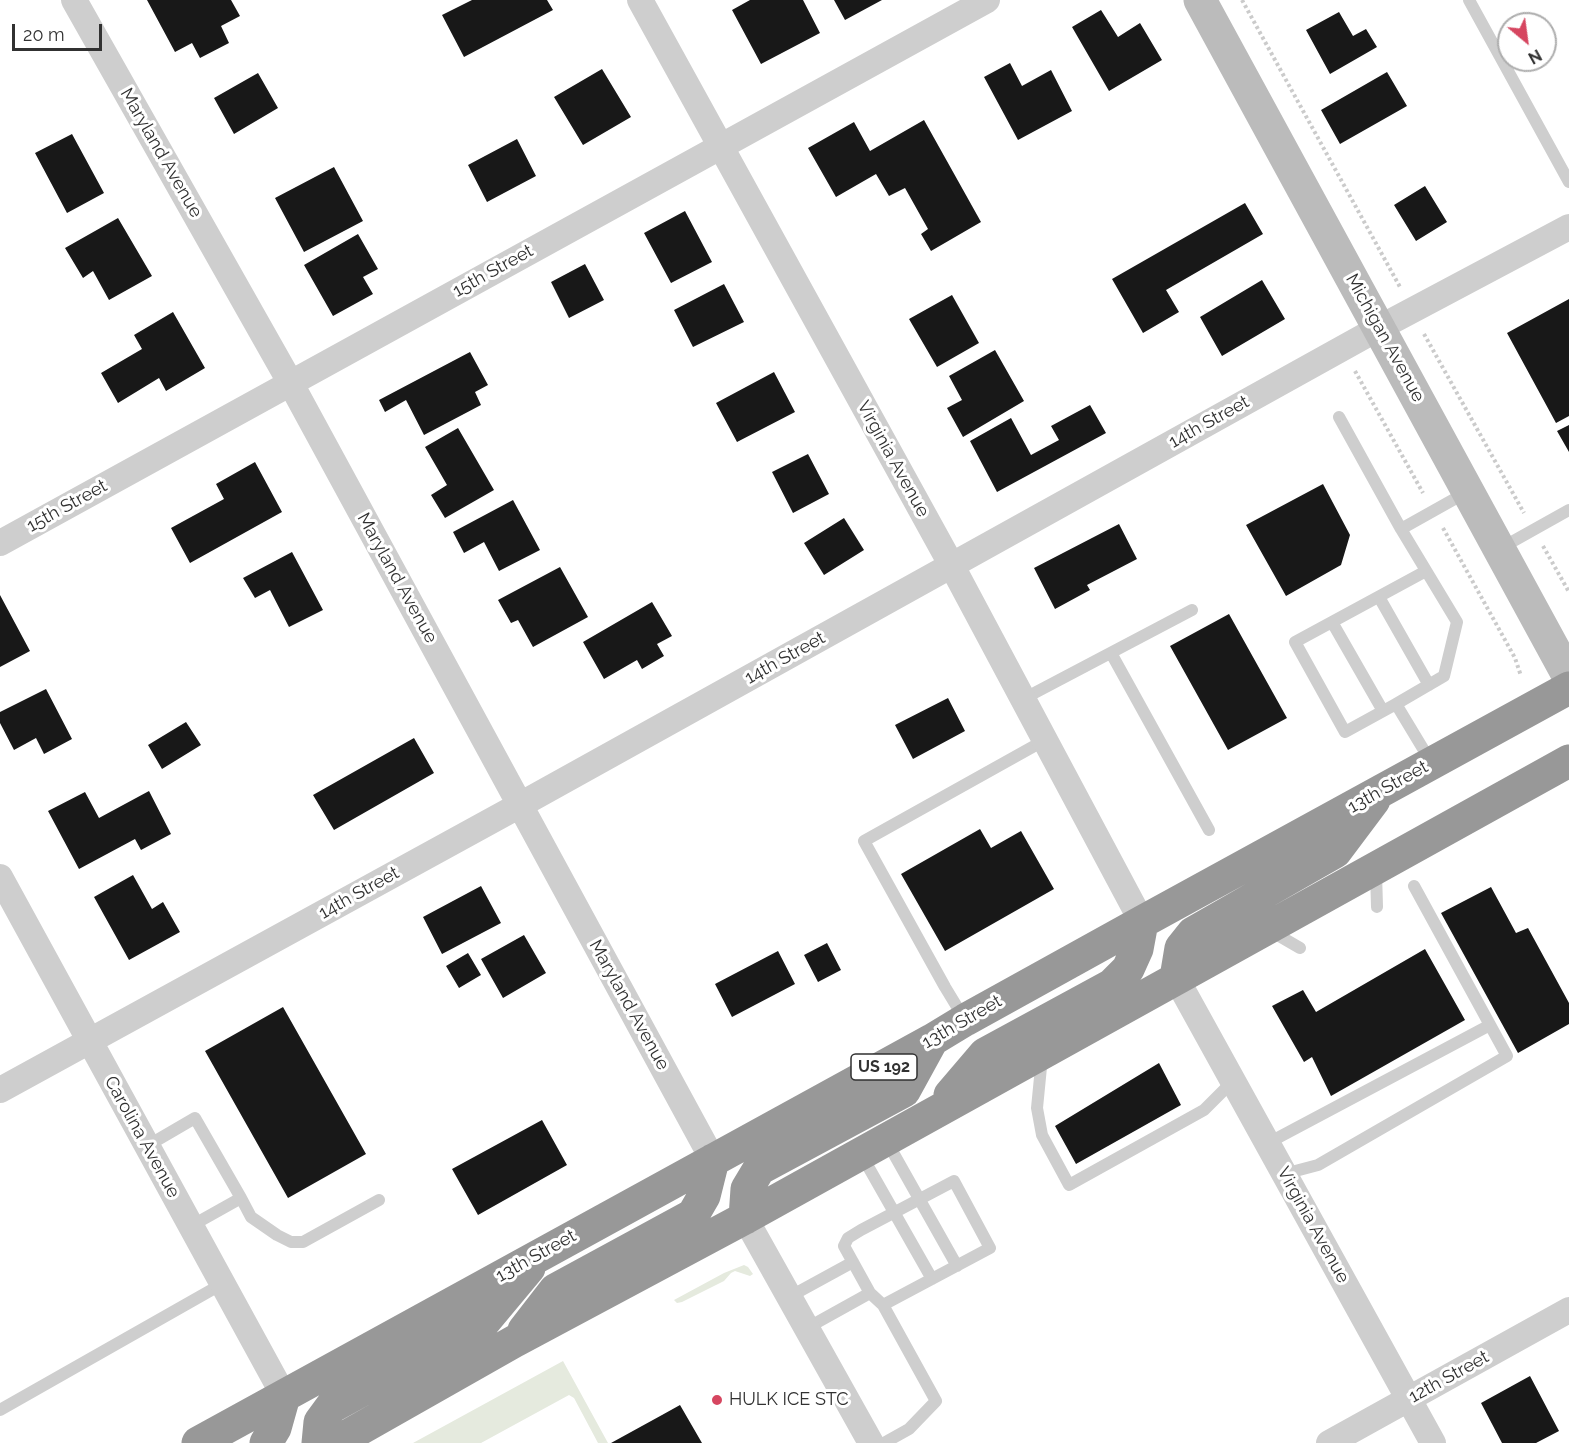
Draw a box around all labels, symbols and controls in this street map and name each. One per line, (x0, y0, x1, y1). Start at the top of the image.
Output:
scale bar (15, 12, 105, 50)
north arrow (1497, 12, 1557, 72)
text: 20 m (23, 24, 65, 45)
text: N (1525, 45, 1545, 68)
street label: Maryland Avenue (115, 84, 207, 222)
street label: 15th Street (449, 240, 537, 302)
street label: Michigan Avenue (1341, 270, 1429, 406)
street label: 14th Street (1165, 391, 1253, 453)
street label: Virginia Avenue (852, 397, 934, 521)
street label: 15th Street (23, 475, 111, 537)
street label: Maryland Avenue (352, 509, 442, 647)
street label: 14th Street (741, 627, 829, 689)
street label: 13th Street (1344, 756, 1432, 818)
street label: 14th Street (315, 862, 403, 924)
street label: Maryland Avenue (584, 936, 674, 1074)
street label: 13th Street (918, 991, 1006, 1053)
road number: US 192 (851, 1054, 917, 1080)
street label: Carolina Avenue (100, 1072, 184, 1202)
street label: Virginia Avenue (1272, 1163, 1354, 1287)
street label: 13th Street (492, 1225, 580, 1287)
street label: 12th Street (1405, 1346, 1493, 1408)
place label: HULK ICE STC (729, 1389, 849, 1411)
marker: HULK ICE STC (710, 1393, 724, 1407)

